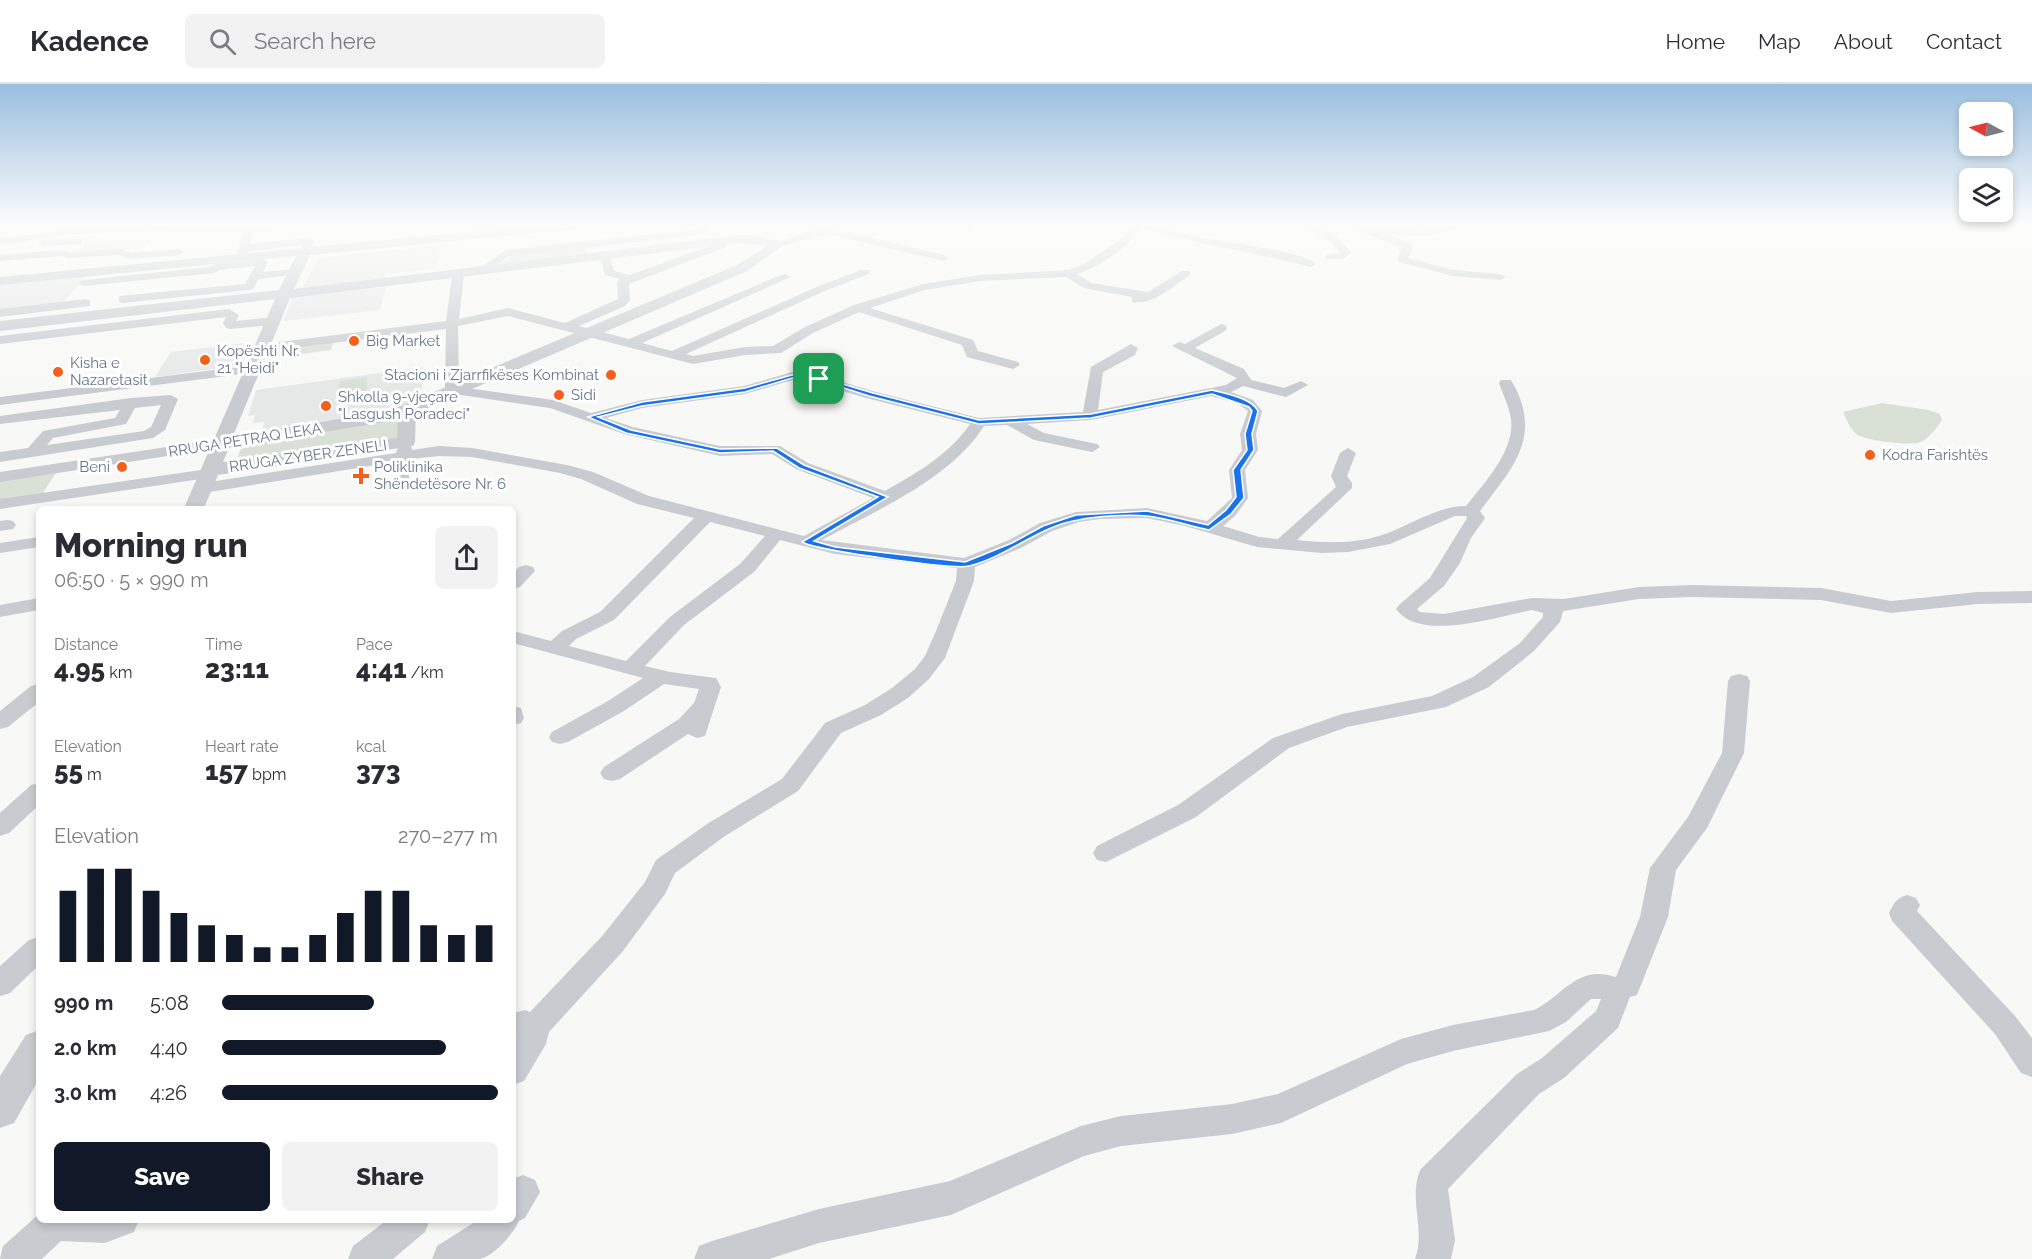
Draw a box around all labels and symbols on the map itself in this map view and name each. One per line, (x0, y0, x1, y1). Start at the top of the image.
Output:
north arrow (1959, 102, 2013, 156)
place label: Big Market (366, 332, 440, 350)
marker: Big Market (347, 334, 361, 348)
place label: Kopështi Nr. 21 "Heidi" (217, 342, 299, 377)
marker: Kopështi Nr. 21 "Heidi" (198, 353, 212, 367)
pin (793, 353, 844, 404)
place label: Kisha e Nazaretasit (70, 354, 148, 389)
marker: Kisha e Nazaretasit (51, 365, 65, 379)
place label: Stacioni i Zjarrfikëses Kombinat (385, 366, 599, 384)
marker: Stacioni i Zjarrfikëses Kombinat (604, 368, 618, 382)
place label: Sidi (571, 386, 596, 404)
place label: Shkolla 9-vjeçare "Lasgush Poradeci" (338, 388, 470, 423)
marker: Sidi (552, 388, 566, 402)
marker: Shkolla 9-vjeçare "Lasgush Poradeci" (319, 399, 333, 413)
street label: RRUGA PETRAQ LEKA (167, 419, 323, 461)
street label: RRUGA ZYBER ZENELI (228, 436, 388, 476)
place label: Kodra Farishtës (1882, 446, 1988, 464)
marker: Kodra Farishtës (1863, 448, 1877, 462)
place label: Beni (79, 458, 110, 476)
place label: Poliklinika Shëndetësore Nr. 6 (374, 458, 506, 493)
marker: Beni (115, 460, 129, 474)
marker: Poliklinika Shëndetësore Nr. 6 (352, 467, 370, 485)

